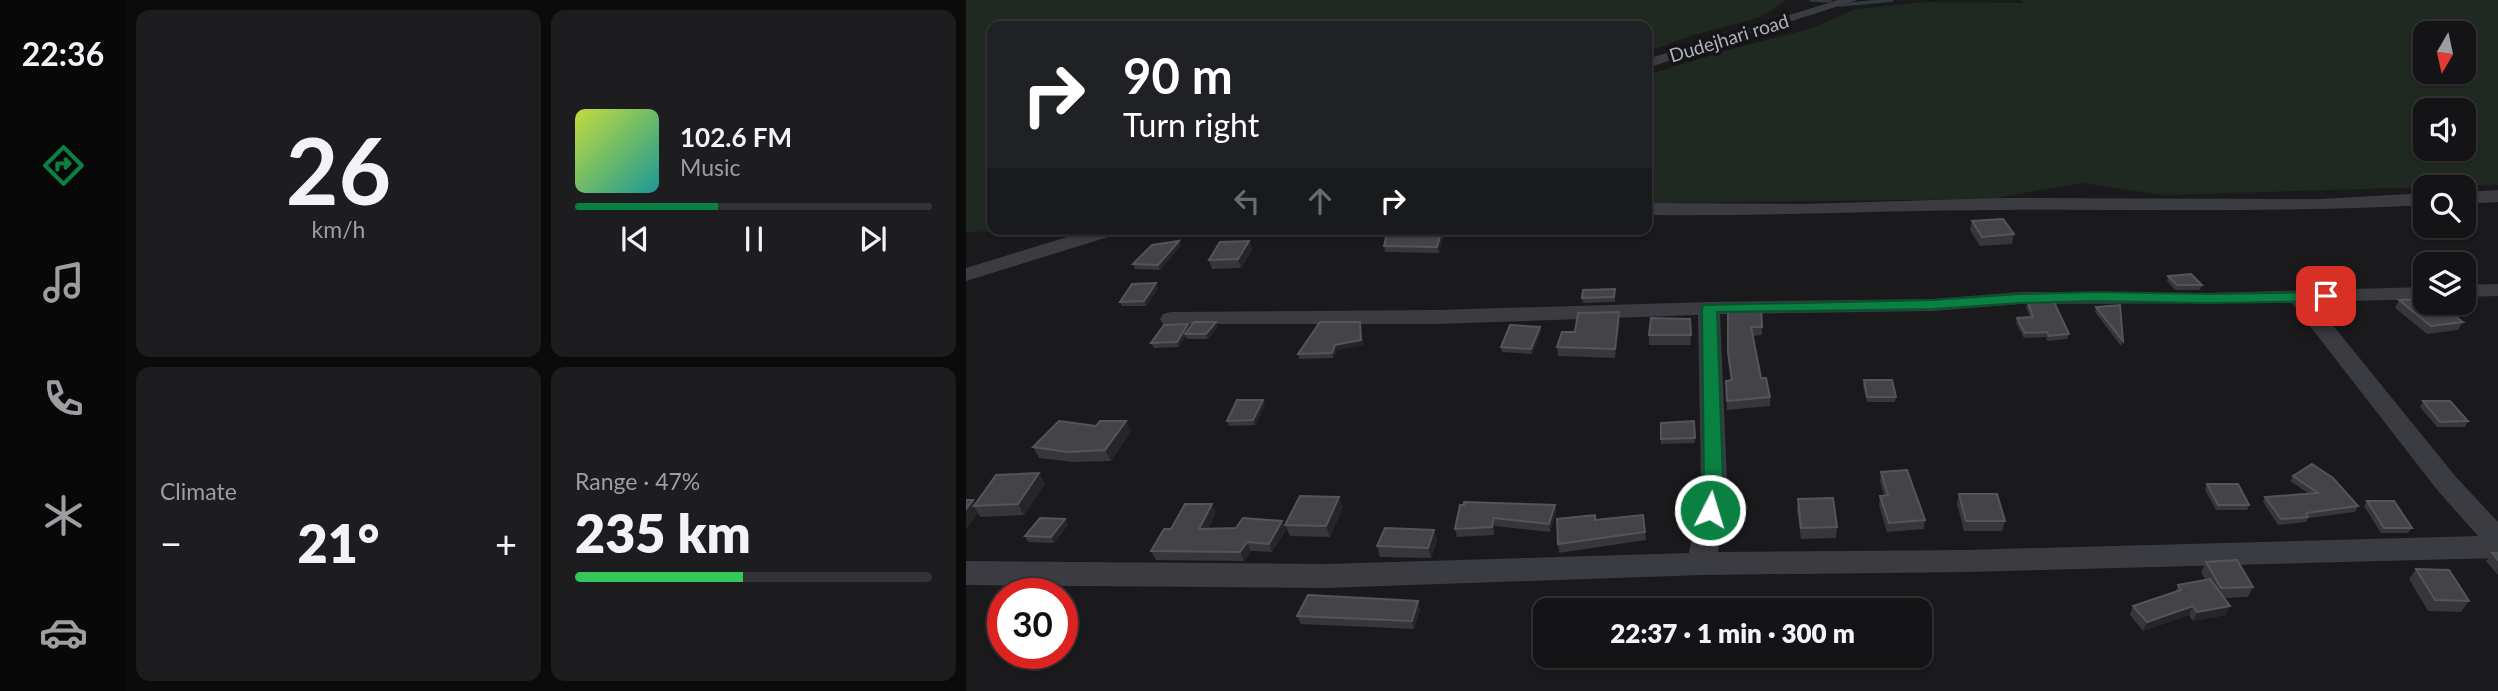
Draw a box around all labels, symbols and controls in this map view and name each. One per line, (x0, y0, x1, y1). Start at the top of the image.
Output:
street label: Dudejhari road (1666, 8, 1791, 67)
north arrow (2413, 21, 2476, 84)
map controls (2413, 21, 2476, 315)
text: 22:36 (22, 34, 104, 73)
text: 90 m (1123, 46, 1233, 104)
icon: right (1008, 49, 1099, 140)
button: sound (2413, 98, 2476, 161)
text: Turn right (1123, 105, 1259, 144)
text: 26 (286, 115, 391, 224)
text: 102.6 FM (680, 121, 792, 153)
icon: directions (39, 141, 88, 190)
text: Music (680, 153, 740, 181)
button: search (2413, 175, 2476, 238)
icon: left (1228, 182, 1266, 220)
icon: ahead (1301, 182, 1339, 220)
icon: right (1374, 182, 1412, 220)
text: km/h (312, 215, 365, 243)
icon: previous (616, 220, 654, 258)
icon: pause (735, 220, 773, 258)
icon: next (854, 220, 892, 258)
button: layers (2413, 252, 2476, 315)
icon: music (39, 258, 88, 307)
pin (2296, 266, 2356, 326)
icon: arrive (2307, 277, 2345, 315)
icon: phone (39, 374, 88, 423)
text: Range · 47% (575, 467, 700, 495)
position arrow (1673, 473, 1747, 547)
text: Climate (160, 477, 237, 505)
icon: climate (39, 491, 88, 540)
text: 235 km (575, 502, 751, 564)
text: 21° (298, 512, 379, 574)
text: − (160, 520, 182, 566)
text: + (495, 520, 517, 566)
speed limit sign: 30 (987, 578, 1078, 669)
icon: car (39, 608, 88, 657)
text: 22:37 · 1 min · 300 m (1610, 617, 1855, 649)

